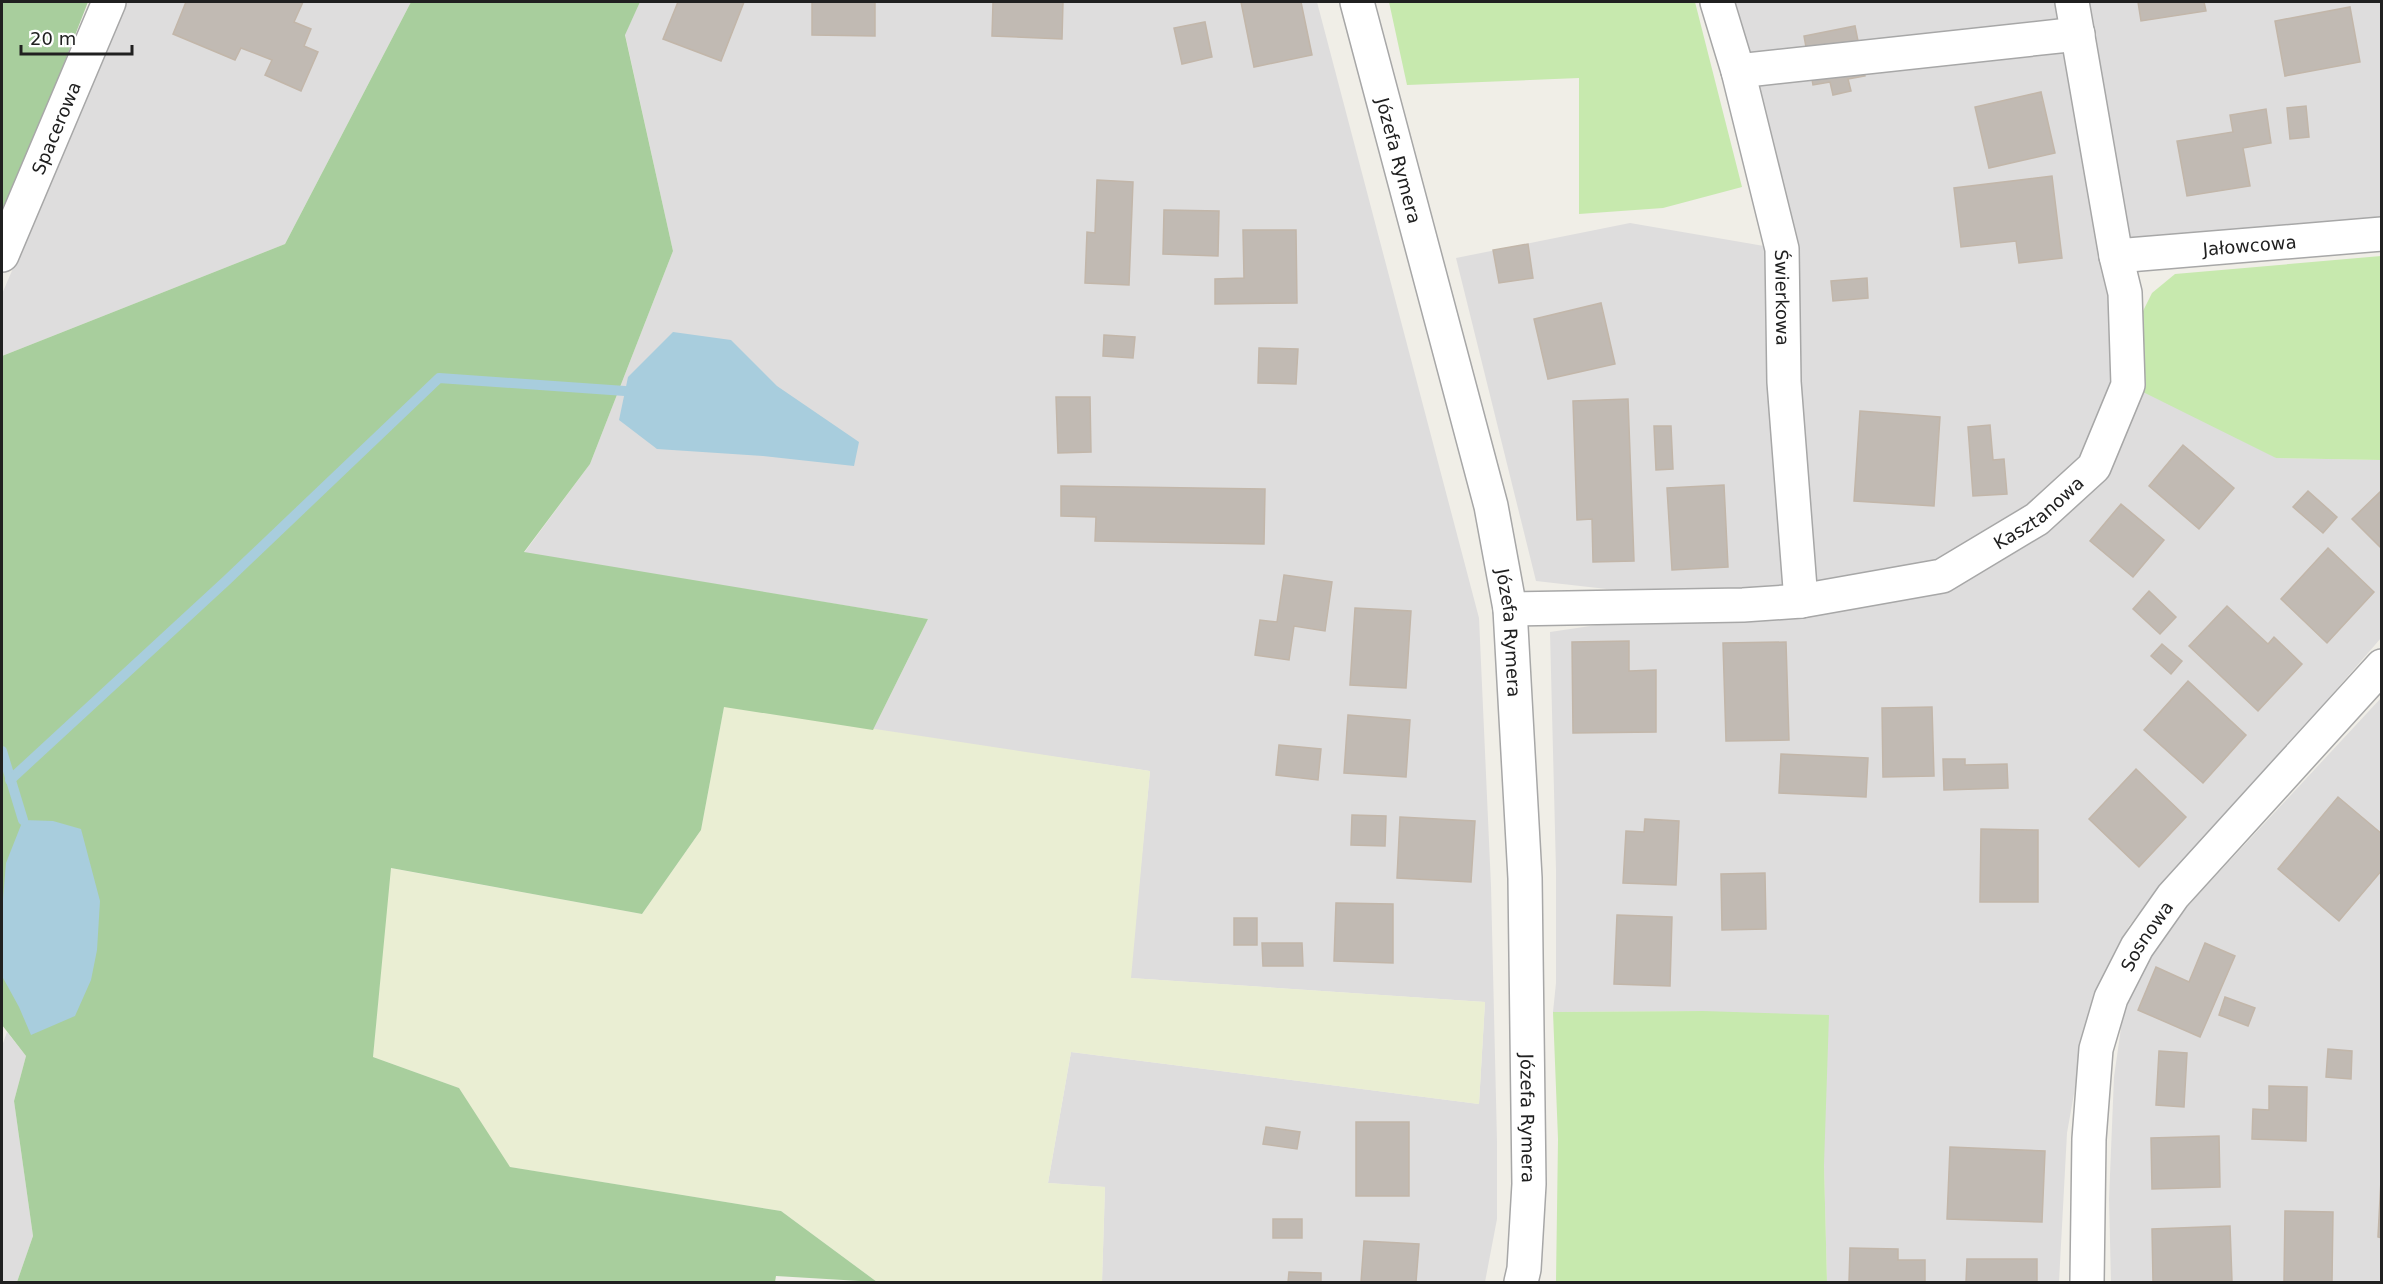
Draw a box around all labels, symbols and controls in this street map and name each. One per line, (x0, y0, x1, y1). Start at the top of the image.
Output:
scale bar (21, 18, 132, 56)
text: 20 m (30, 28, 76, 49)
street label: Spacerowa (27, 78, 85, 177)
street label: Józefa Rymera (1372, 94, 1426, 226)
street label: Jałowcowa (2201, 231, 2297, 259)
street label: Świerkowa (1772, 249, 1794, 346)
street label: Kasztanowa (1990, 472, 2087, 553)
street label: Józefa Rymera (1492, 566, 1525, 698)
street label: Sosnowa (2116, 897, 2177, 975)
street label: Józefa Rymera (1517, 1053, 1539, 1183)

